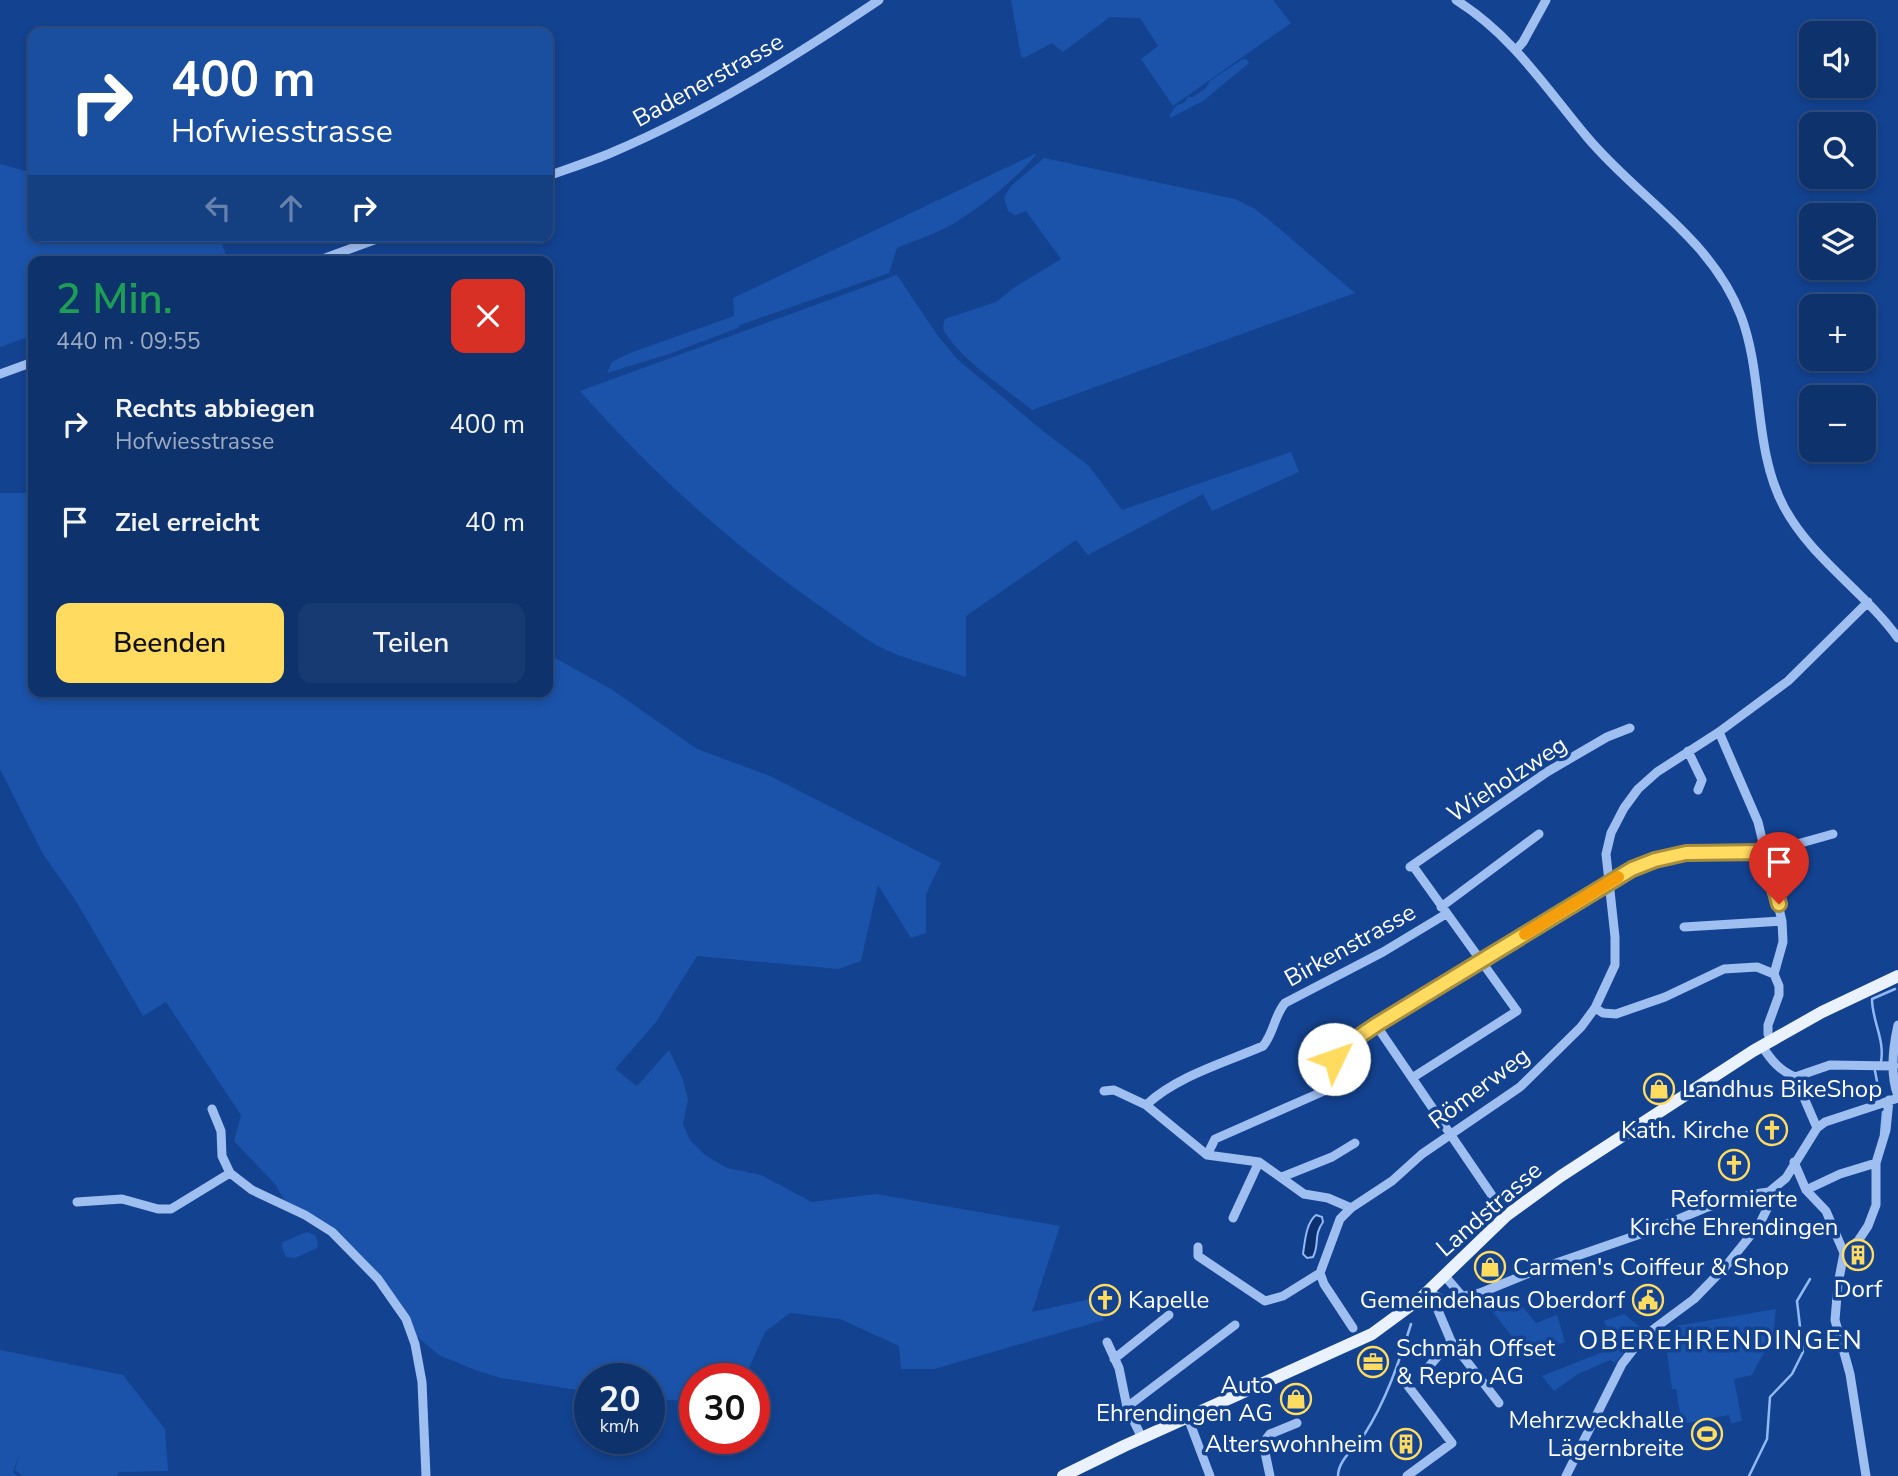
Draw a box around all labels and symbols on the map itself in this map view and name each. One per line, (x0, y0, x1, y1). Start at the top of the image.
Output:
street label: Badenerstrasse (627, 25, 789, 135)
street label: Wieholzweg (1441, 728, 1573, 830)
pin (1749, 832, 1809, 904)
street label: Birkenstrasse (1279, 896, 1421, 994)
position arrow (1297, 1022, 1371, 1096)
street label: Römerweg (1422, 1040, 1536, 1136)
shop icon: Landhus BikeShop (1642, 1072, 1676, 1106)
place label: Landhus BikeShop (1682, 1073, 1882, 1105)
church icon: Kath. Kirche (1755, 1113, 1789, 1147)
place label: Kath. Kirche (1621, 1114, 1749, 1146)
church icon: Reformierte Kirche Ehrendingen (1717, 1148, 1751, 1182)
street label: Landstrasse (1429, 1154, 1549, 1264)
place label: Reformierte Kirche Ehrendingen (1630, 1183, 1838, 1243)
building icon: Dorf (1841, 1238, 1875, 1272)
shop icon: Carmen's Coiffeur & Shop (1473, 1250, 1507, 1284)
place label: Carmen's Coiffeur & Shop (1513, 1251, 1789, 1283)
place label: Dorf (1834, 1273, 1883, 1305)
church icon: Kapelle (1088, 1283, 1122, 1317)
public building icon: Gemeindehaus Oberdorf (1631, 1283, 1665, 1317)
place label: Kapelle (1128, 1284, 1209, 1316)
place label: Gemeindehaus Oberdorf (1360, 1284, 1626, 1316)
district label: OBEREHRENDINGEN (1578, 1323, 1864, 1358)
place label: Schmäh Offset & Repro AG (1396, 1332, 1556, 1392)
office icon: Schmäh Offset & Repro AG (1356, 1345, 1390, 1379)
speed limit sign: 30 (679, 1363, 770, 1454)
place label: Auto Ehrendingen AG (1096, 1369, 1273, 1429)
shop icon: Auto Ehrendingen AG (1279, 1382, 1313, 1416)
place label: Mehrzweckhalle Lägernbreite (1508, 1404, 1684, 1464)
sports icon: Mehrzweckhalle Lägernbreite (1690, 1417, 1724, 1451)
building icon: Alterswohnheim (1389, 1427, 1423, 1461)
place label: Alterswohnheim (1205, 1428, 1383, 1460)

